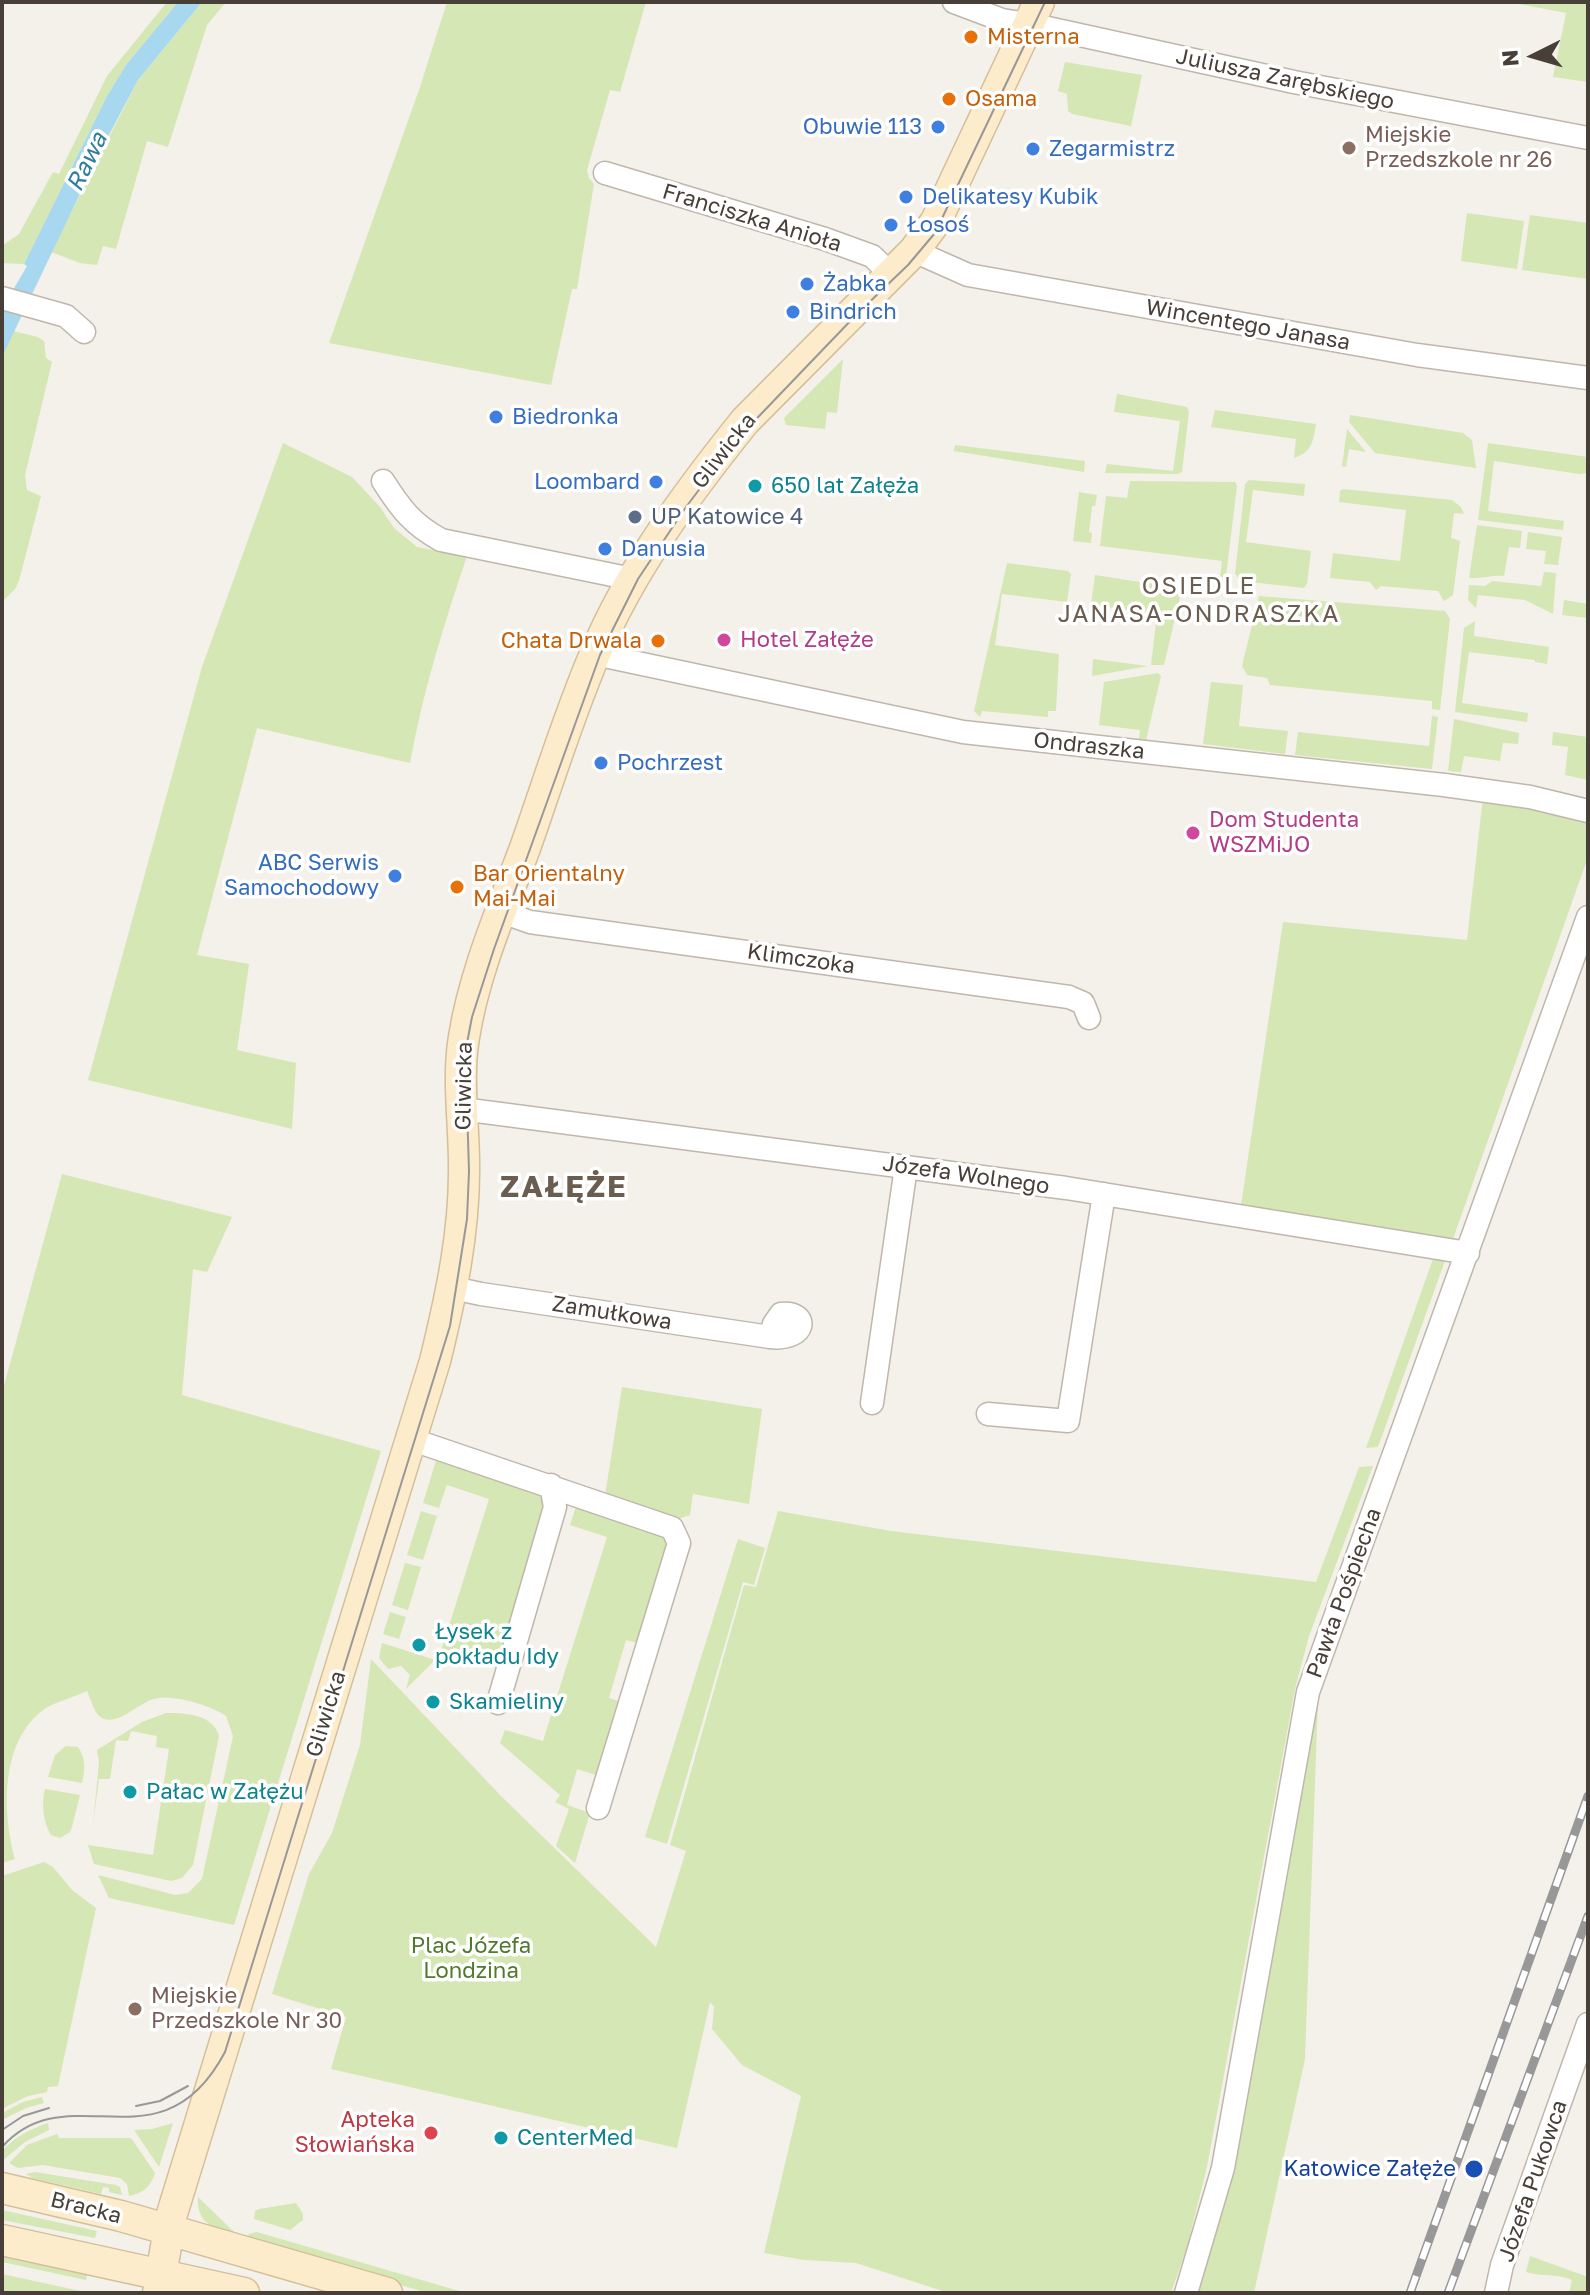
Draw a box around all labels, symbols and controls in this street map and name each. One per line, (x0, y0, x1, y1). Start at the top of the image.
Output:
north arrow (1494, 16, 1574, 96)
place label: Misterna (987, 24, 1080, 50)
marker: Misterna (962, 28, 980, 46)
street label: Juliusza Zarębskiego (1174, 43, 1396, 115)
text: N (1495, 49, 1524, 68)
place label: Osama (965, 86, 1037, 112)
marker: Osama (940, 90, 958, 108)
place label: Obuwie 113 (803, 114, 922, 140)
marker: Obuwie 113 (929, 118, 947, 136)
place label: Miejskie Przedszkole nr 26 (1365, 122, 1553, 174)
water label: Rawa (60, 128, 114, 196)
place label: Zegarmistrz (1049, 136, 1175, 162)
marker: Miejskie Przedszkole nr 26 (1340, 139, 1358, 157)
marker: Zegarmistrz (1024, 140, 1042, 158)
street label: Franciszka Anioła (659, 178, 845, 258)
place label: Delikatesy Kubik (922, 184, 1098, 210)
marker: Delikatesy Kubik (897, 188, 915, 206)
place label: Łosoś (907, 212, 969, 238)
marker: Łosoś (882, 216, 900, 234)
place label: Żabka (823, 271, 887, 297)
marker: Żabka (798, 275, 816, 293)
street label: Wincentego Janasa (1144, 294, 1352, 356)
place label: Bindrich (809, 299, 897, 325)
marker: Bindrich (784, 303, 802, 321)
place label: Biedronka (512, 404, 619, 430)
marker: Biedronka (487, 408, 505, 426)
street label: Gliwicka (686, 408, 762, 494)
place label: Loombard (534, 469, 640, 495)
marker: Loombard (647, 473, 665, 491)
place label: 650 lat Załęża (771, 473, 919, 499)
marker: 650 lat Załęża (746, 477, 764, 495)
place label: UP Katowice 4 (651, 504, 803, 530)
marker: UP Katowice 4 (626, 508, 644, 526)
place label: Danusia (621, 536, 706, 562)
marker: Danusia (596, 540, 614, 558)
district label: OSIEDLE JANASA-ONDRASZKA (1058, 572, 1340, 628)
place label: Hotel Załęże (740, 627, 874, 653)
place label: Chata Drwala (501, 628, 642, 654)
marker: Hotel Załęże (715, 631, 733, 649)
marker: Chata Drwala (649, 632, 667, 650)
street label: Ondraszka (1032, 727, 1146, 765)
place label: Pochrzest (617, 750, 723, 776)
marker: Pochrzest (592, 754, 610, 772)
place label: Dom Studenta WSZMiJO (1209, 807, 1359, 858)
marker: Dom Studenta WSZMiJO (1184, 824, 1202, 842)
place label: ABC Serwis Samochodowy (224, 850, 379, 902)
place label: Bar Orientalny Mai-Mai (473, 861, 625, 912)
marker: ABC Serwis Samochodowy (386, 867, 404, 885)
marker: Bar Orientalny Mai-Mai (448, 878, 466, 896)
street label: Klimczoka (745, 938, 857, 980)
street label: Gliwicka (450, 1041, 478, 1131)
street label: Józefa Wolnego (881, 1150, 1051, 1200)
district label: ZAŁĘŻE (500, 1169, 628, 1205)
street label: Zamułkowa (550, 1291, 674, 1335)
street label: Pawła Pośpiecha (1301, 1504, 1387, 1682)
place label: Łysek z pokładu Idy (435, 1619, 559, 1670)
marker: Łysek z pokładu Idy (410, 1636, 428, 1654)
street label: Gliwicka (300, 1668, 352, 1760)
place label: Skamieliny (449, 1689, 564, 1715)
marker: Skamieliny (424, 1693, 442, 1711)
place label: Pałac w Załężu (146, 1779, 304, 1805)
marker: Pałac w Załężu (121, 1783, 139, 1801)
park label: Plac Józefa Londzina (411, 1933, 531, 1984)
place label: Miejskie Przedszkole Nr 30 (151, 1983, 342, 2034)
marker: Miejskie Przedszkole Nr 30 (126, 2000, 144, 2018)
street label: Józefa Pukowca (1493, 2097, 1573, 2265)
place label: Apteka Słowiańska (295, 2107, 415, 2158)
marker: Apteka Słowiańska (422, 2124, 440, 2142)
place label: CenterMed (517, 2125, 633, 2151)
marker: CenterMed (492, 2129, 510, 2147)
place label: Katowice Załęże (1283, 2156, 1456, 2182)
marker: Katowice Załęże (1463, 2158, 1485, 2180)
street label: Bracka (48, 2186, 124, 2230)

